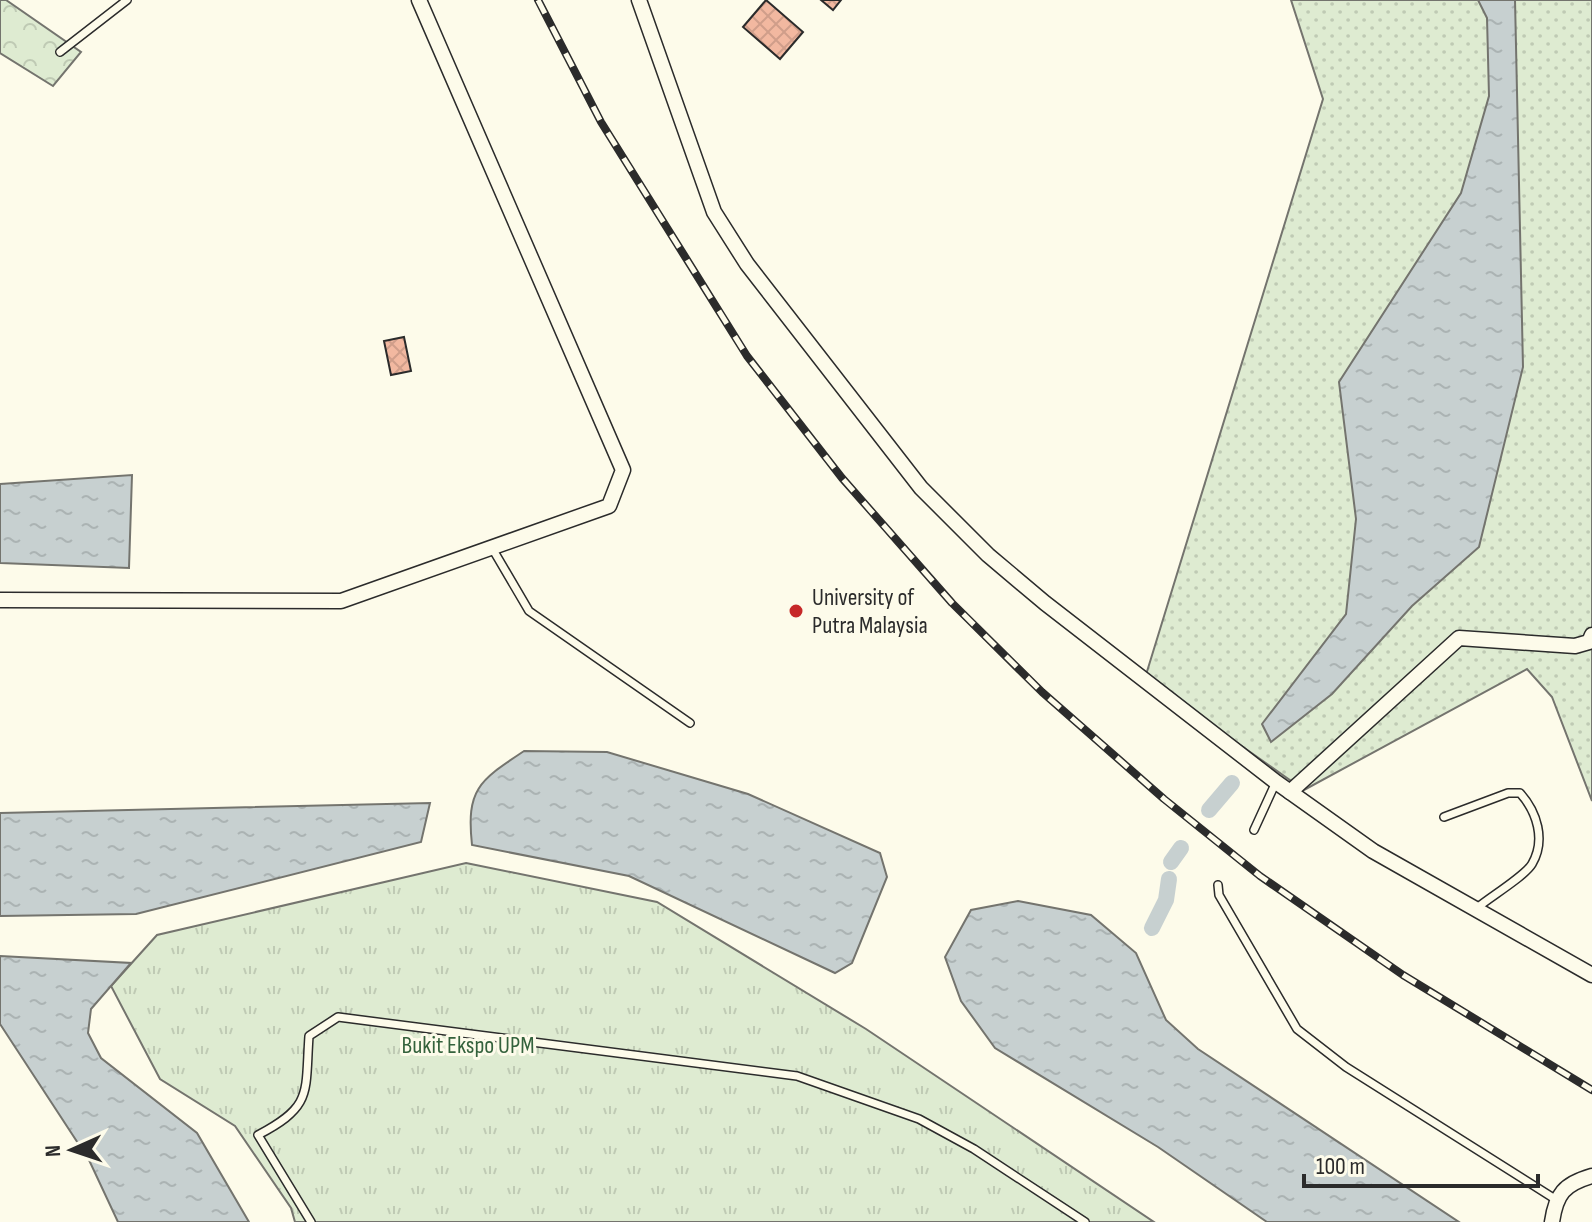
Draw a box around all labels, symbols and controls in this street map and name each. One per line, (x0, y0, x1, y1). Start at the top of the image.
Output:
place label: University of Putra Malaysia (812, 583, 928, 640)
marker: University of Putra Malaysia (787, 602, 805, 620)
park label: Bukit Ekspo UPM (402, 1031, 534, 1060)
north arrow (32, 1110, 112, 1190)
scale bar (1304, 1138, 1538, 1188)
text: N (40, 1144, 67, 1158)
text: 100 m (1316, 1152, 1365, 1181)

